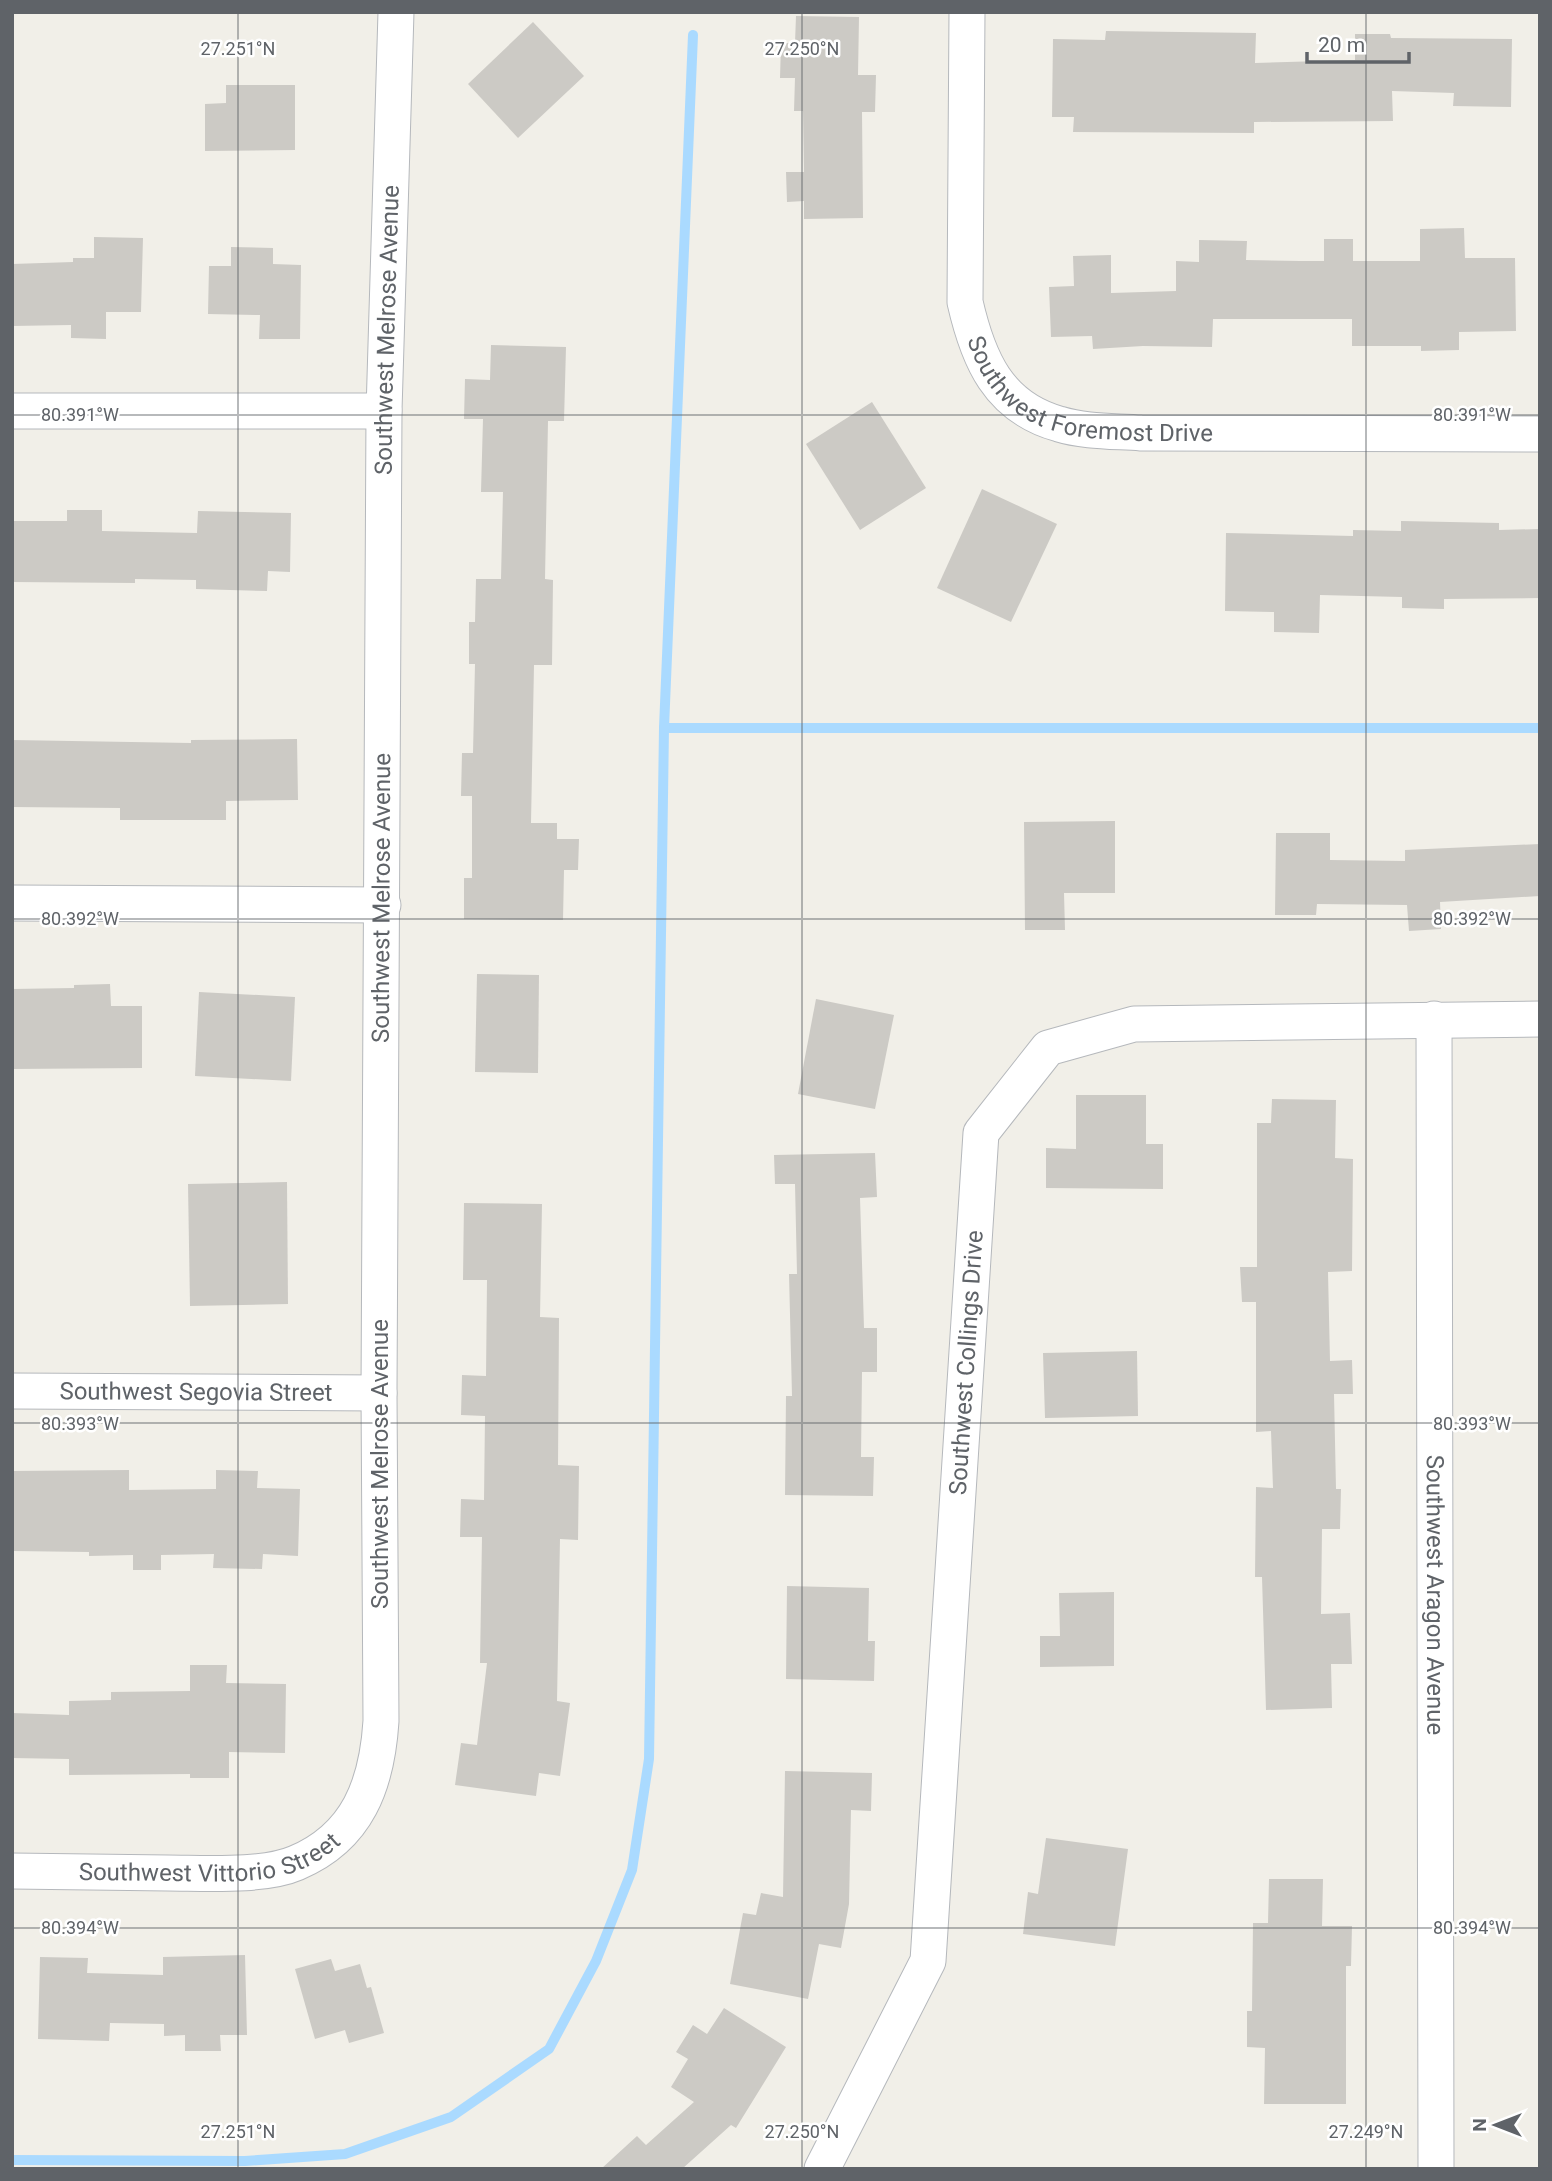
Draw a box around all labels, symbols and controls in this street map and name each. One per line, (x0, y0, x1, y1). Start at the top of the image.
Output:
scale bar (1307, 21, 1408, 65)
text: 20 m (1318, 33, 1365, 57)
text: 27.251°N (201, 38, 275, 59)
text: 27.250°N (765, 38, 839, 59)
street label: Southwest Melrose Avenue (370, 185, 405, 475)
street label: Southwest Foremost Drive (961, 332, 1213, 447)
text: 80.391°W (41, 404, 119, 425)
text: 80.391°W (1433, 404, 1511, 425)
street label: Southwest Melrose Avenue (367, 753, 396, 1043)
text: 80.392°W (41, 908, 119, 929)
text: 80.392°W (1433, 908, 1511, 929)
street label: Southwest Collings Drive (944, 1229, 989, 1496)
street label: Southwest Melrose Avenue (366, 1319, 394, 1609)
street label: Southwest Segovia Street (59, 1377, 333, 1407)
text: 80.393°W (41, 1413, 119, 1434)
text: 80.393°W (1433, 1413, 1511, 1434)
street label: Southwest Aragon Avenue (1421, 1455, 1449, 1735)
street label: Southwest Vittorio Street (79, 1827, 346, 1888)
text: 80.394°W (41, 1917, 119, 1938)
text: 80.394°W (1433, 1917, 1511, 1938)
north arrow (1461, 2090, 1531, 2160)
text: N (1468, 2118, 1491, 2132)
text: 27.251°N (201, 2121, 275, 2142)
text: 27.250°N (765, 2121, 839, 2142)
text: 27.249°N (1329, 2121, 1403, 2142)

